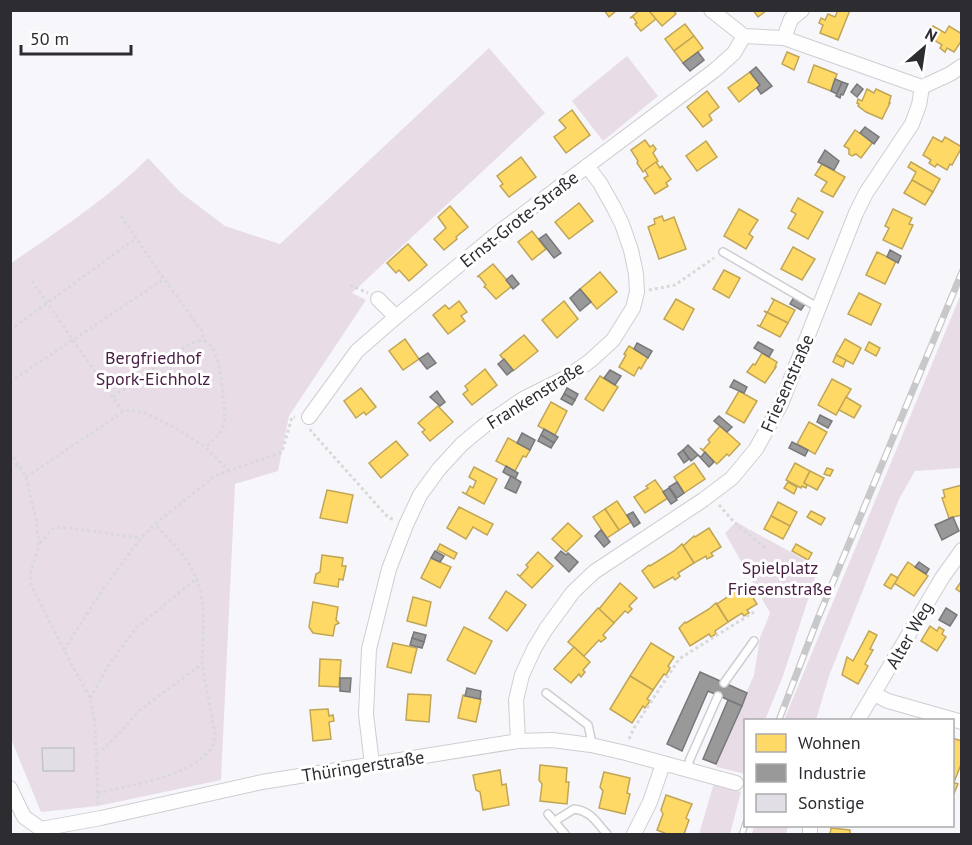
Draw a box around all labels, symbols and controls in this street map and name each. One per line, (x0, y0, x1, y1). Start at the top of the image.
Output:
scale bar (21, 18, 130, 56)
north arrow (894, 18, 954, 78)
text: N (922, 24, 941, 46)
text: 50 m (30, 27, 69, 50)
street label: Ernst-Grote-Straße (455, 166, 583, 272)
street label: Friesenstraße (755, 331, 819, 435)
park label: Bergfriedhof Spork-Eichholz (96, 346, 210, 390)
street label: Frankenstraße (482, 356, 588, 434)
park label: Spielplatz Friesenstraße (728, 556, 832, 600)
street label: Alter Weg (880, 597, 938, 673)
legend (744, 719, 954, 827)
text: Wohnen (798, 731, 860, 754)
street label: Thüringerstraße (300, 745, 426, 787)
text: Industrie (798, 761, 866, 784)
text: Sonstige (798, 791, 864, 814)

